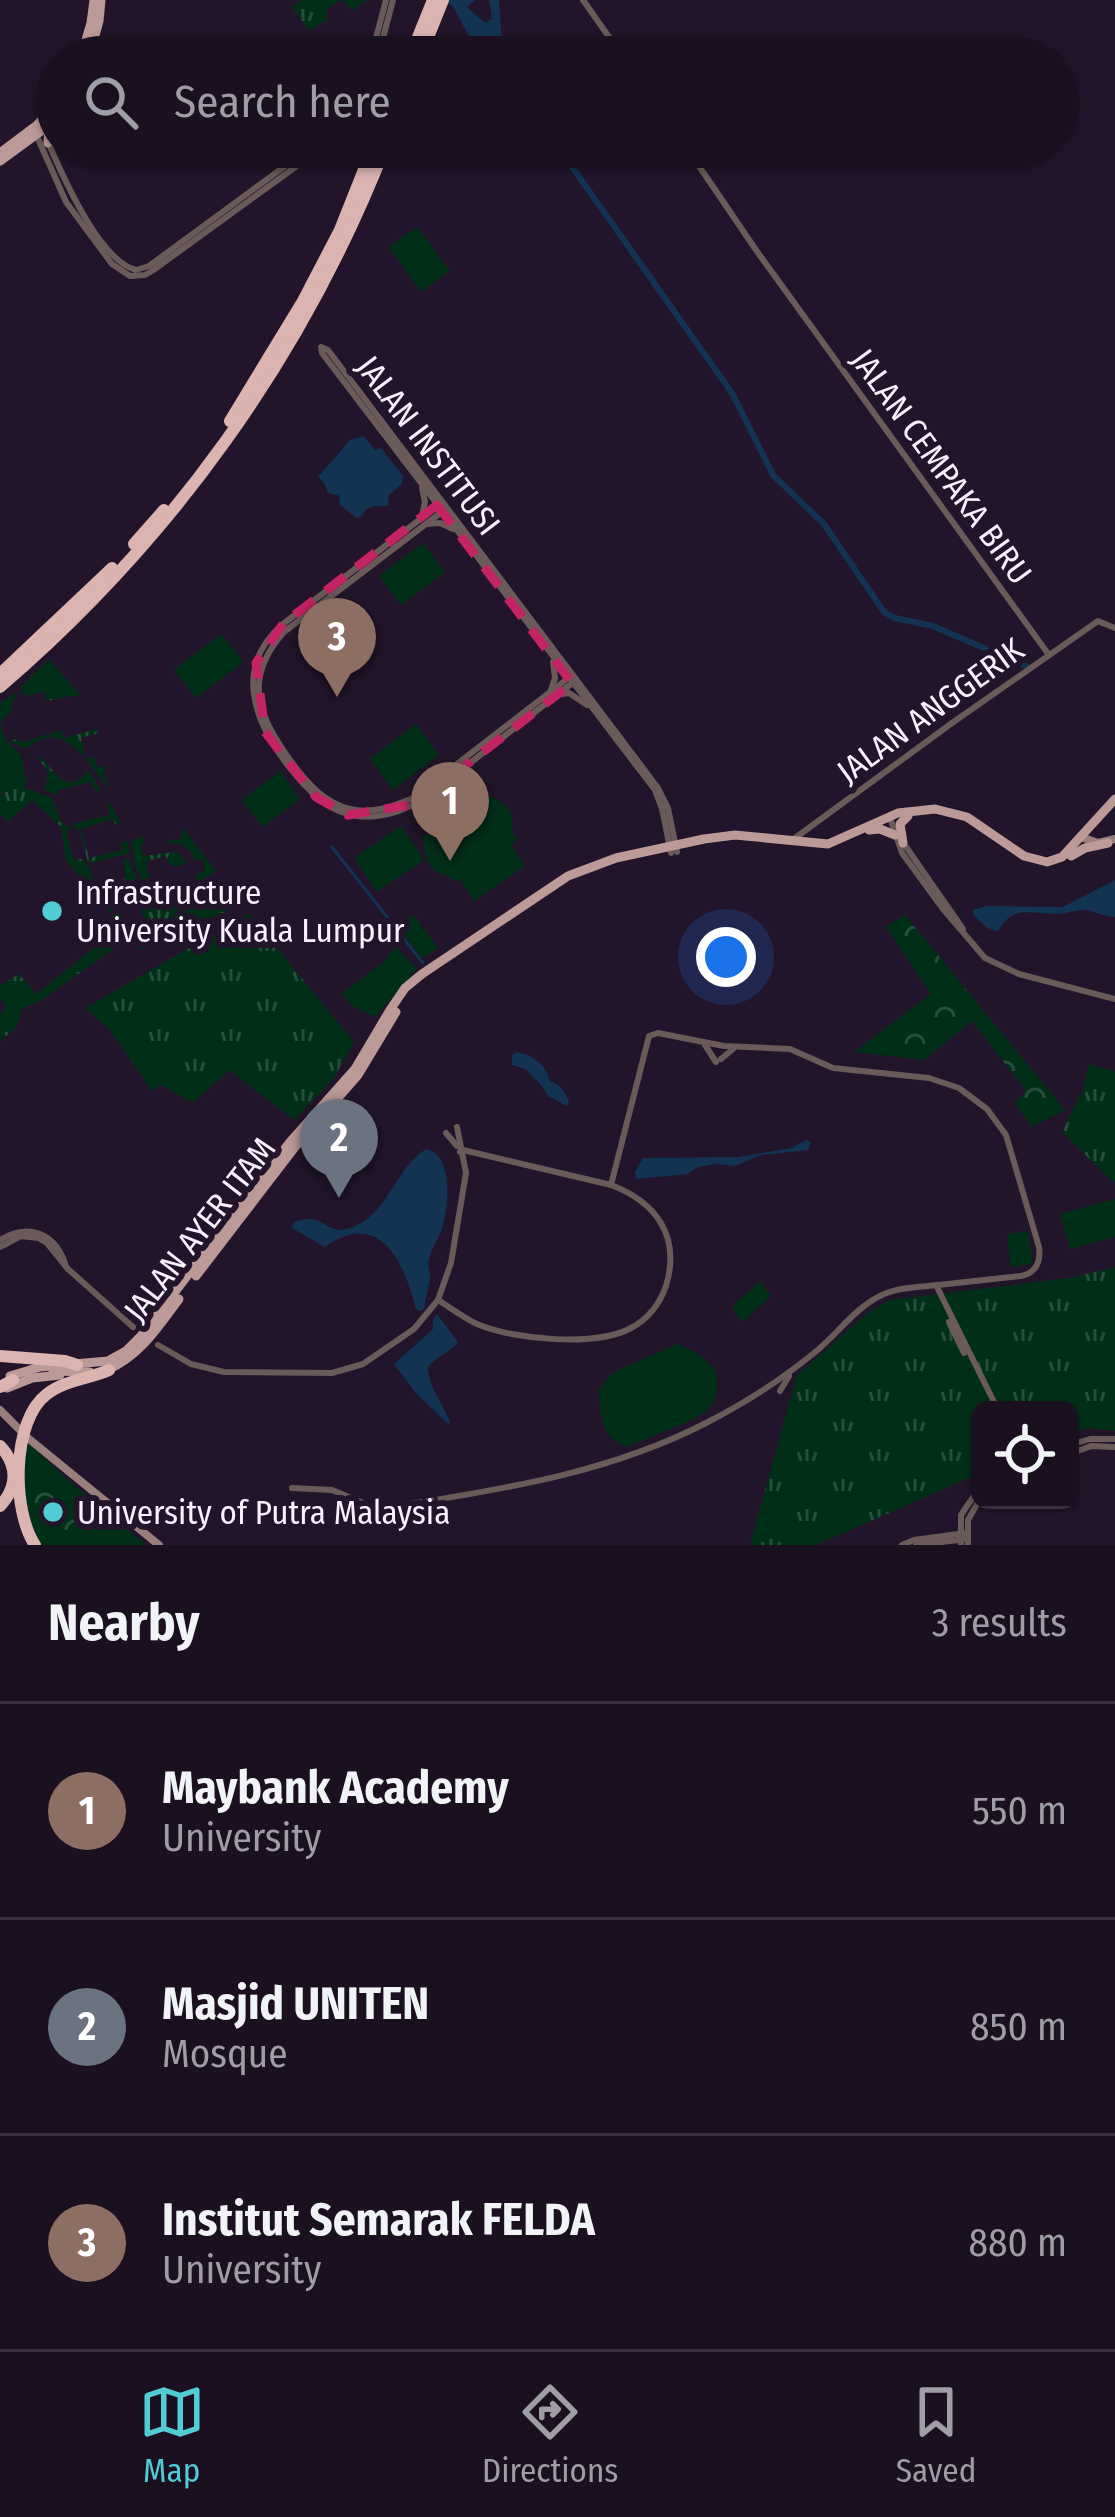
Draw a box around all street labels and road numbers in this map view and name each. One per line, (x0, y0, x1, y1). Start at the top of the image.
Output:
street label: JALAN CEMPAKA BIRU (842, 341, 1040, 592)
street label: JALAN INSTITUSI (348, 348, 509, 543)
street label: JALAN ANGGERIK (829, 629, 1032, 792)
street label: JALAN AYER ITAM (115, 1130, 284, 1330)

